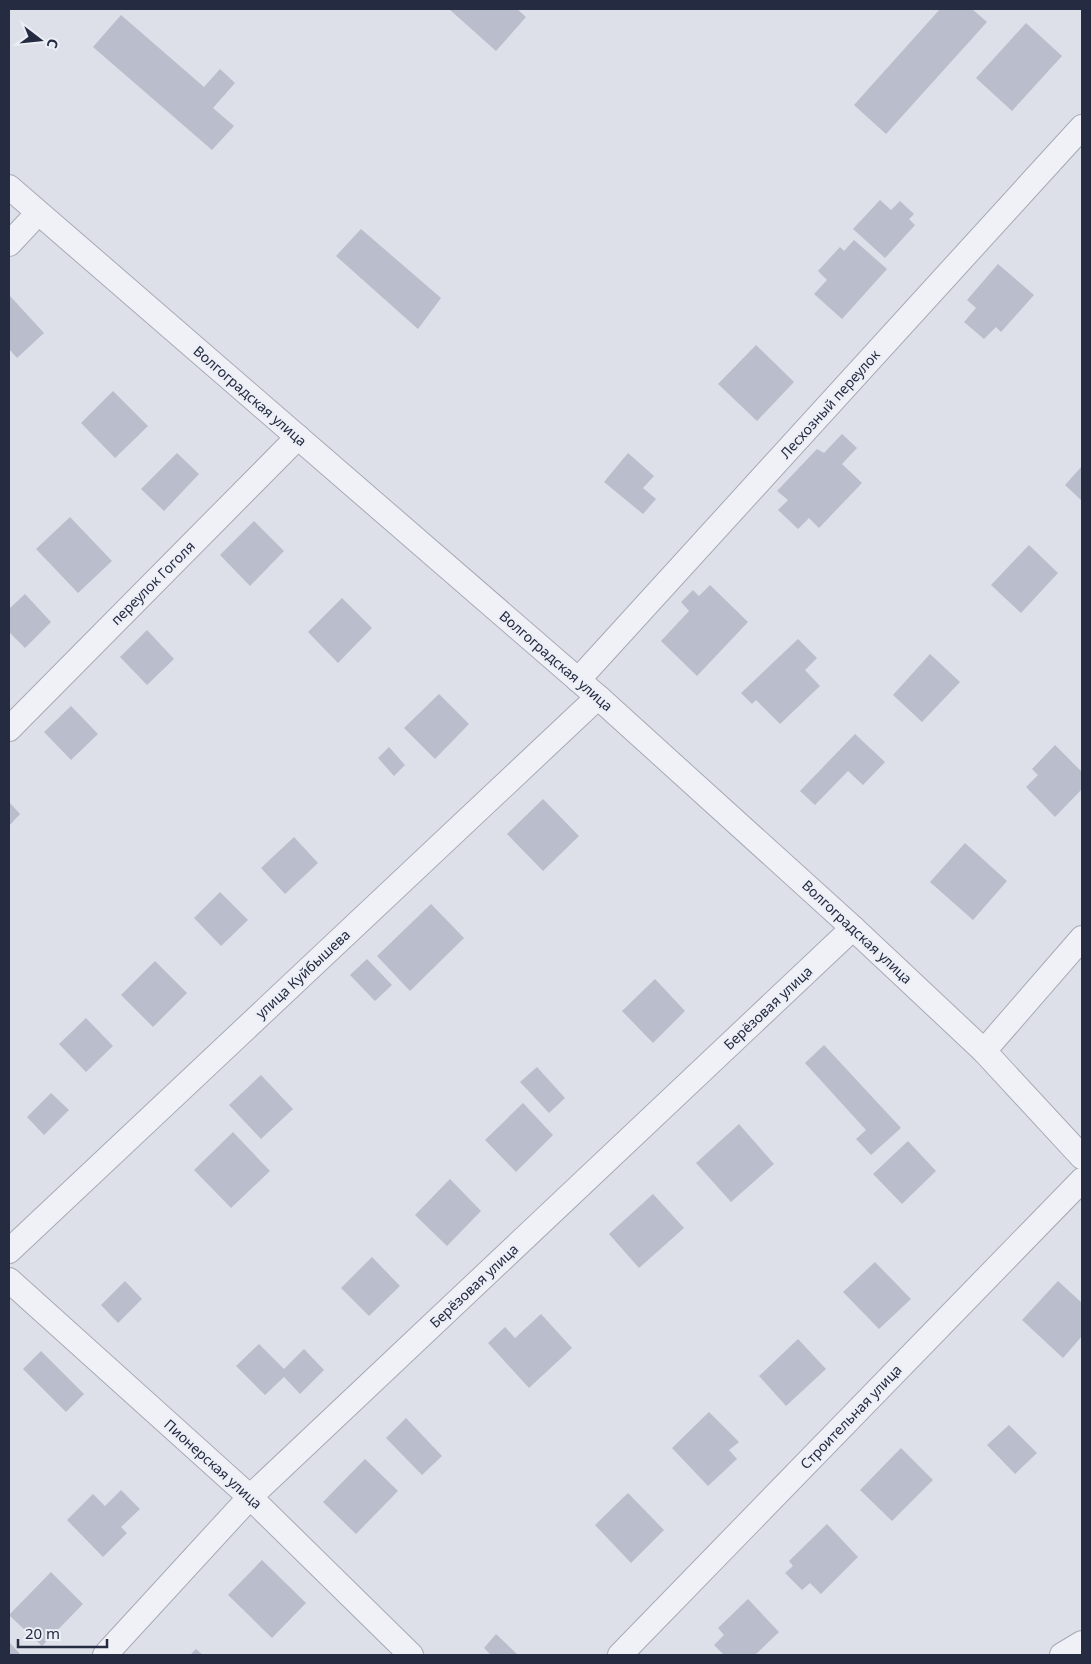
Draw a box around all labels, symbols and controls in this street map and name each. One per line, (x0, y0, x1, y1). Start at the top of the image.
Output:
north arrow (15, 15, 65, 65)
text: С (43, 37, 63, 51)
street label: Волгоградская улица (190, 341, 311, 450)
street label: Лесхозный переулок (776, 345, 884, 462)
street label: переулок Гоголя (106, 536, 199, 629)
street label: Волгоградская улица (496, 606, 617, 715)
street label: Волгоградская улица (798, 876, 917, 988)
street label: улица Куйбышева (251, 925, 354, 1022)
street label: Берёзовая улица (719, 962, 816, 1054)
street label: Берёзовая улица (425, 1240, 522, 1332)
street label: Строительная улица (796, 1360, 906, 1473)
street label: Пионерская улица (160, 1415, 266, 1513)
scale bar (18, 1616, 106, 1648)
text: 20 m (25, 1623, 60, 1643)

